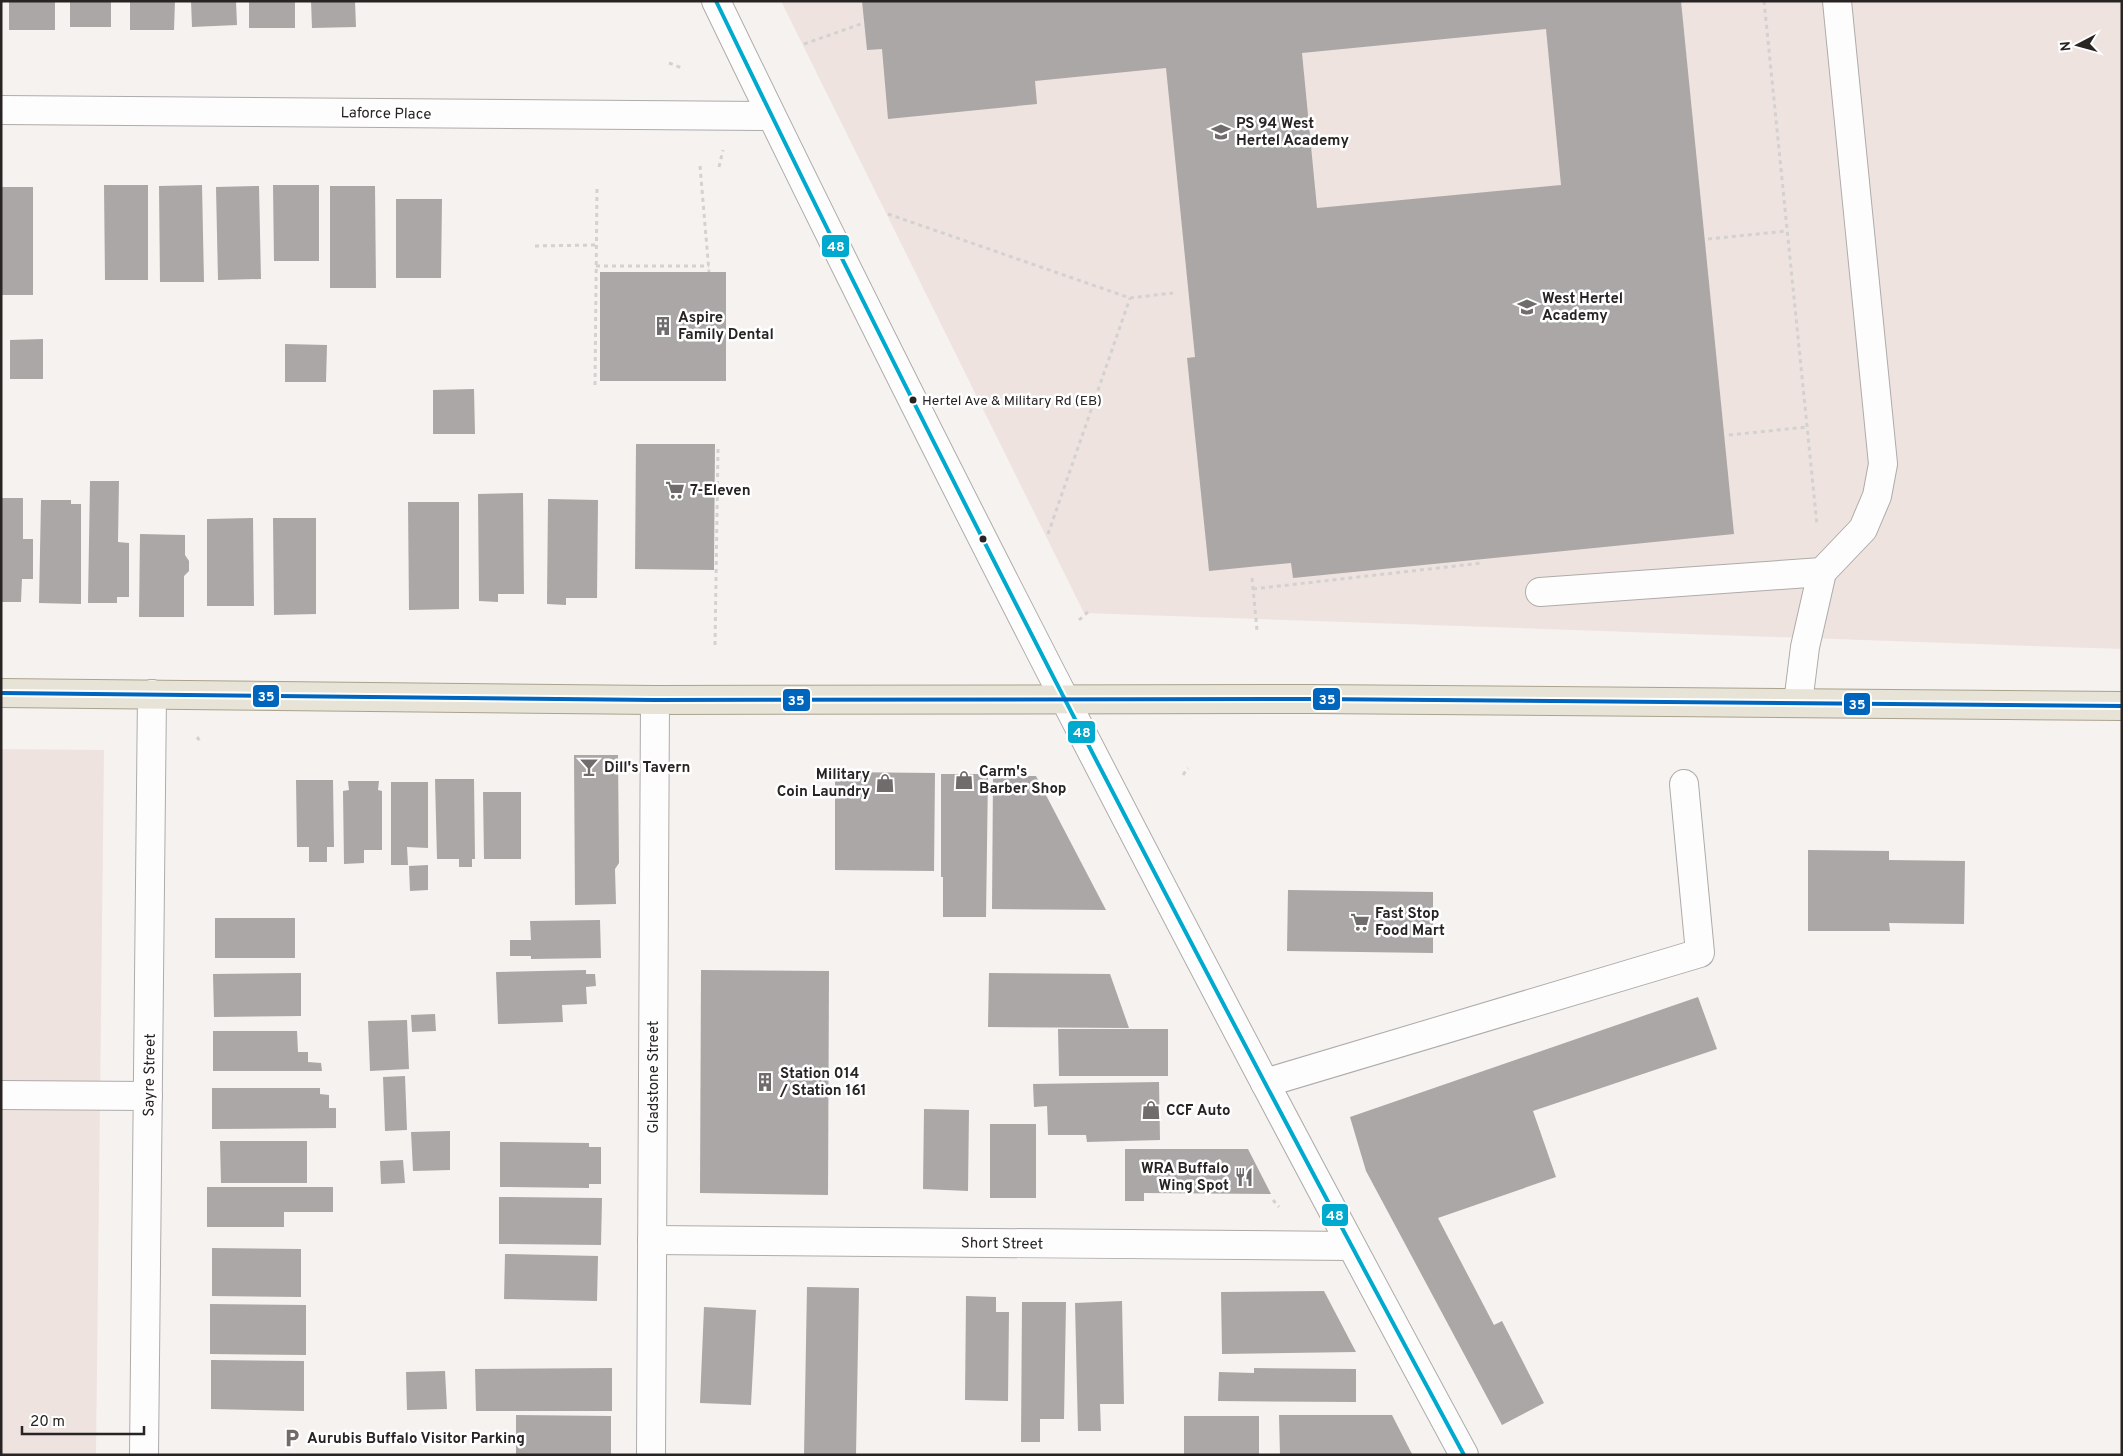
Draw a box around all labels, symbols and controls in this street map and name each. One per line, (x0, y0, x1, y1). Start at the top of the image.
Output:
north arrow (2053, 20, 2103, 70)
text: N (2058, 40, 2076, 52)
street label: Laforce Place (340, 104, 432, 125)
place label: PS 94 West Hertel Academy (1236, 115, 1349, 151)
school or university icon: PS 94 West Hertel Academy (1210, 121, 1232, 143)
line badge: 48 (821, 234, 850, 258)
text: 48 (827, 239, 845, 256)
place label: West Hertel Academy (1542, 290, 1623, 326)
school or university icon: West Hertel Academy (1516, 296, 1538, 318)
place label: Aspire Family Dental (678, 309, 774, 345)
building icon: Aspire Family Dental (652, 315, 674, 337)
place label: Hertel Ave & Military Rd (EB) (922, 393, 1102, 410)
marker: Hertel Ave & Military Rd (EB) (908, 395, 918, 405)
supermarket icon: 7-Eleven (664, 479, 686, 501)
place label: 7-Eleven (690, 482, 751, 501)
unlabelled marker (978, 534, 988, 544)
line badge: 35 (252, 684, 280, 708)
line badge: 35 (1312, 687, 1341, 711)
line badge: 35 (782, 688, 811, 712)
text: 35 (258, 689, 274, 706)
text: 35 (1319, 692, 1335, 709)
line badge: 35 (1843, 692, 1871, 716)
text: 35 (788, 693, 804, 710)
text: 35 (1849, 697, 1865, 714)
line badge: 48 (1067, 720, 1096, 744)
text: 48 (1073, 725, 1091, 742)
bar icon: Dill's Tavern (578, 756, 600, 778)
place label: Dill's Tavern (604, 759, 690, 778)
place label: Carm's Barber Shop (979, 763, 1066, 799)
place label: Military Coin Laundry (777, 766, 870, 802)
shop icon: Carm's Barber Shop (953, 769, 975, 791)
shop icon: Military Coin Laundry (874, 772, 896, 794)
place label: Fast Stop Food Mart (1375, 905, 1445, 941)
supermarket icon: Fast Stop Food Mart (1349, 911, 1371, 933)
street label: Gladstone Street (645, 1020, 664, 1134)
street label: Sayre Street (140, 1033, 161, 1117)
place label: Station 014 / Station 161 (779, 1065, 867, 1101)
building icon: Station 014 / Station 161 (754, 1071, 776, 1093)
shop icon: CCF Auto (1140, 1099, 1162, 1121)
place label: CCF Auto (1166, 1102, 1231, 1121)
place label: WRA Buffalo Wing Spot (1141, 1160, 1229, 1196)
restaurant icon: WRA Buffalo Wing Spot (1233, 1166, 1255, 1188)
line badge: 48 (1321, 1203, 1349, 1227)
text: 48 (1326, 1208, 1344, 1225)
street label: Short Street (961, 1234, 1043, 1255)
scale bar (22, 1404, 145, 1436)
text: 20 m (30, 1413, 65, 1432)
parking icon: Aurubis Buffalo Visitor Parking (281, 1427, 303, 1449)
place label: Aurubis Buffalo Visitor Parking (307, 1430, 525, 1449)

